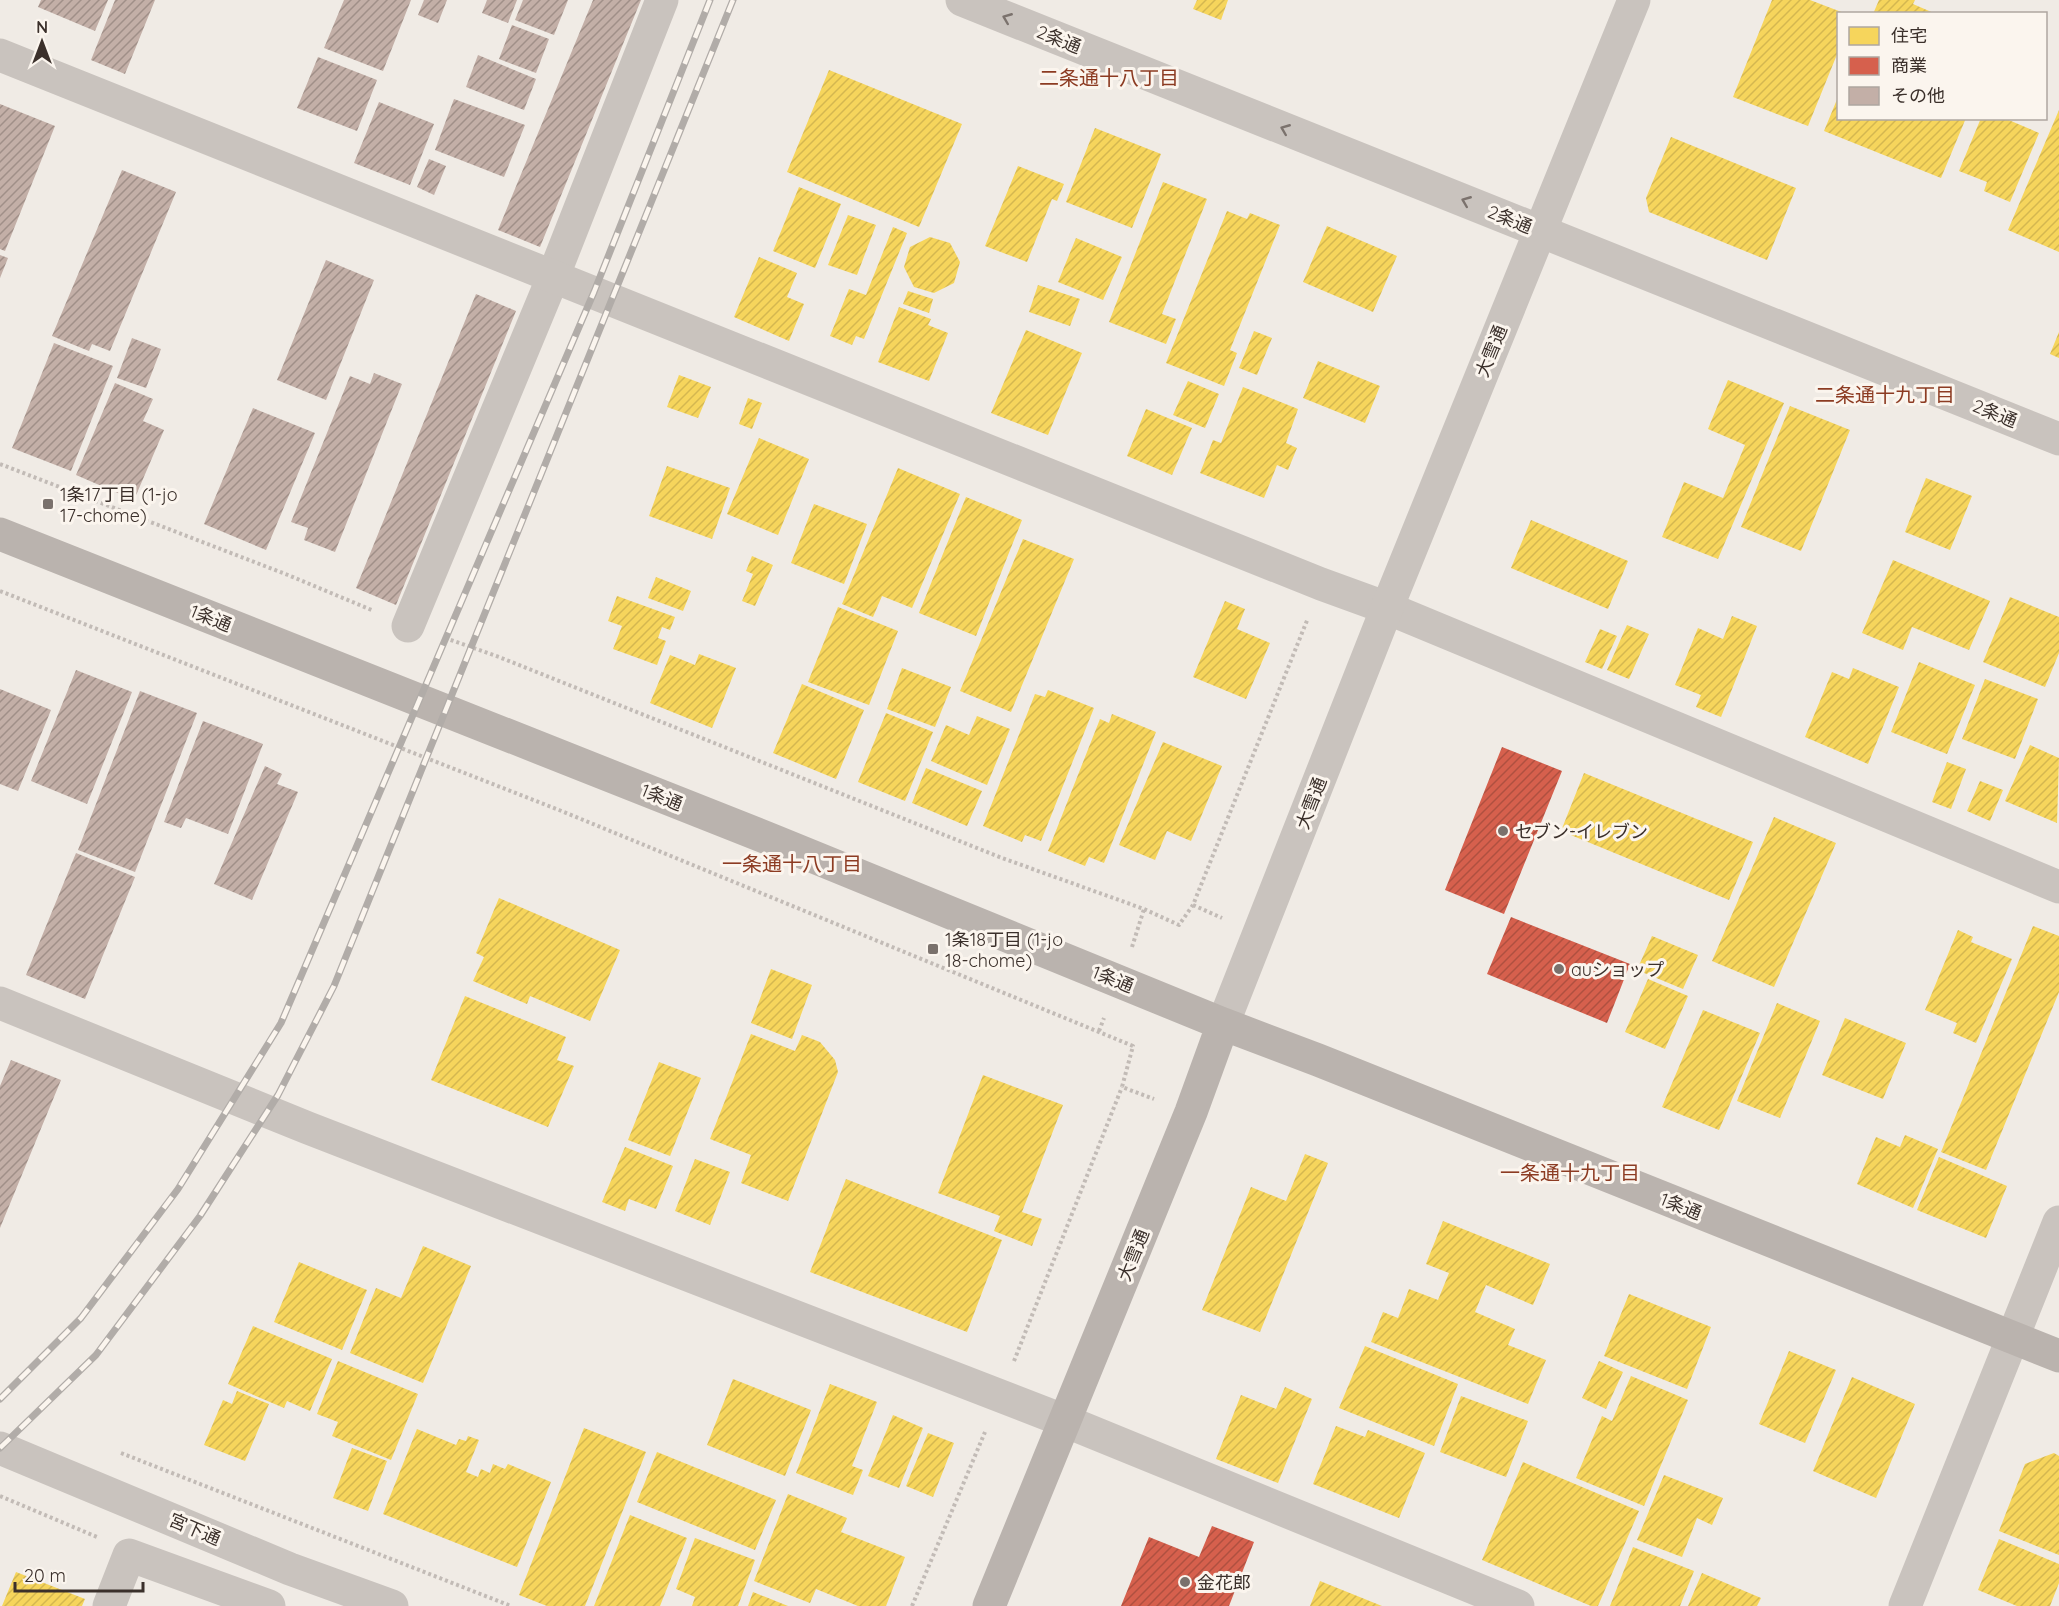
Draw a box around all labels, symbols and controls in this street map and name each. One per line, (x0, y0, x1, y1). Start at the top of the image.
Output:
north arrow (12, 12, 72, 72)
legend (1837, 12, 2047, 120)
one-way arrow (1002, 13, 1013, 25)
text: N (36, 17, 48, 37)
street label: 2条通 (1033, 20, 1085, 58)
text: 住宅 (1891, 24, 1927, 47)
text: 商業 (1891, 54, 1927, 77)
district label: 二条通十八丁目 (1039, 65, 1179, 90)
text: その他 (1891, 84, 1945, 107)
one-way arrow (1280, 124, 1291, 136)
one-way arrow (1461, 196, 1472, 209)
street label: 2条通 (1484, 200, 1536, 238)
street label: 大雪通 (1470, 322, 1512, 380)
district label: 二条通十九丁目 (1815, 382, 1955, 407)
street label: 2条通 (1969, 394, 2021, 432)
place label: 1条17丁目 (1-jo 17-chome) (60, 483, 178, 527)
marker: 1条17丁目 (1-jo 17-chome) (41, 497, 55, 511)
street label: 1条通 (187, 599, 235, 637)
street label: 大雪通 (1291, 774, 1331, 832)
street label: 1条通 (638, 778, 686, 816)
place label: セブン-イレブン (1515, 820, 1648, 843)
marker: セブン-イレブン (1496, 824, 1510, 838)
district label: 一条通十八丁目 (722, 851, 862, 876)
place label: 1条18丁目 (1-jo 18-chome) (945, 928, 1063, 972)
marker: 1条18丁目 (1-jo 18-chome) (926, 942, 940, 956)
place label: auショップ (1571, 958, 1664, 981)
street label: 1条通 (1089, 960, 1137, 998)
marker: auショップ (1552, 962, 1566, 976)
district label: 一条通十九丁目 (1500, 1160, 1640, 1185)
street label: 1条通 (1657, 1187, 1705, 1225)
street label: 大雪通 (1112, 1226, 1154, 1284)
street label: 宮下通 (166, 1508, 224, 1550)
scale bar (15, 1555, 142, 1593)
text: 20 m (24, 1564, 66, 1587)
place label: 金花郎 (1197, 1571, 1251, 1594)
marker: 金花郎 (1178, 1575, 1192, 1589)

